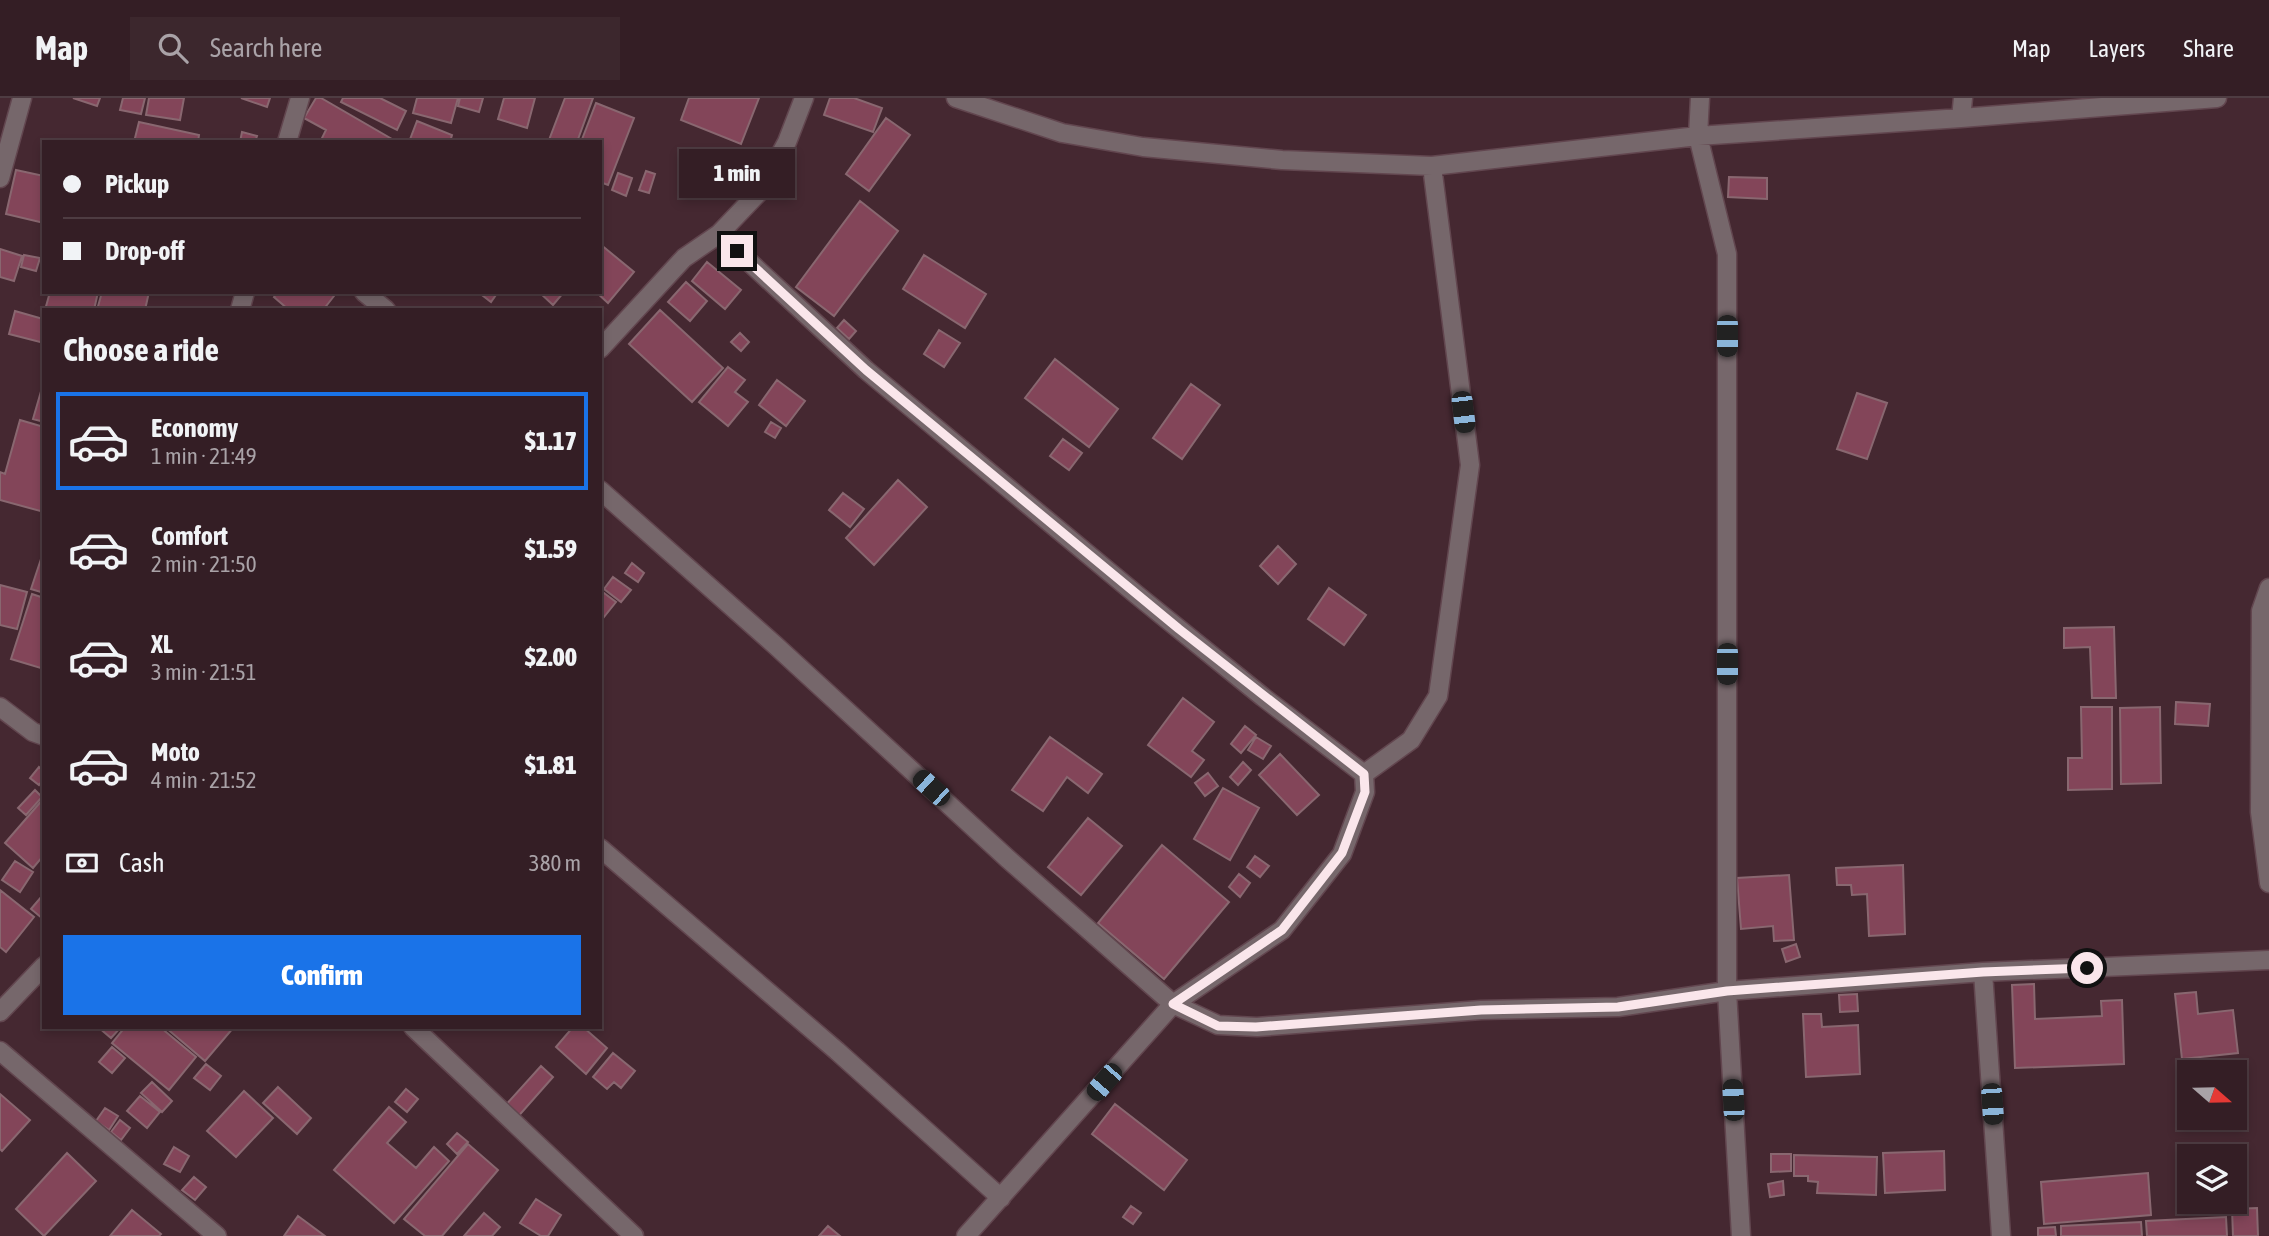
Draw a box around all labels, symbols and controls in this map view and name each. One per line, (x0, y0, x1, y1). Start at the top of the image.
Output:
search box (130, 17, 620, 80)
text: Map (35, 29, 88, 67)
icon: search (154, 29, 192, 67)
text: Search here (210, 33, 322, 63)
text: Map (2012, 35, 2051, 62)
text: Layers (2089, 35, 2145, 62)
text: Share (2183, 35, 2234, 62)
callout: 1 min (679, 150, 795, 198)
text: 1 min (714, 160, 760, 186)
text: Pickup (105, 169, 169, 199)
route end (721, 235, 753, 267)
text: Drop-off (105, 236, 185, 266)
car (1717, 315, 1738, 357)
text: Choose a ride (63, 331, 219, 368)
car (1451, 390, 1476, 434)
icon: car (67, 410, 130, 473)
text: Economy (151, 413, 238, 443)
text: $1.17 (525, 426, 577, 456)
text: 1 min · 21:49 (151, 443, 257, 469)
icon: car (67, 518, 130, 581)
text: Comfort (151, 521, 228, 551)
text: $1.59 (525, 534, 577, 564)
text: 2 min · 21:50 (151, 551, 257, 577)
icon: car (67, 626, 130, 689)
text: XL (151, 629, 173, 659)
text: $2.00 (525, 642, 577, 672)
car (1717, 643, 1738, 685)
text: 3 min · 21:51 (151, 659, 257, 685)
icon: car (67, 734, 130, 797)
text: Moto (151, 737, 200, 767)
text: $1.81 (525, 750, 577, 780)
car (909, 766, 954, 810)
text: 4 min · 21:52 (151, 767, 257, 793)
icon: cash (63, 844, 101, 882)
text: Cash (119, 848, 165, 878)
text: 380 m (529, 850, 581, 876)
button: Confirm (63, 935, 581, 1015)
route start (2071, 952, 2103, 984)
car (1083, 1059, 1126, 1105)
north arrow (2177, 1060, 2247, 1130)
map controls (2177, 1060, 2247, 1214)
car (1722, 1078, 1745, 1122)
car (1981, 1082, 2004, 1126)
button: layers (2177, 1144, 2247, 1214)

